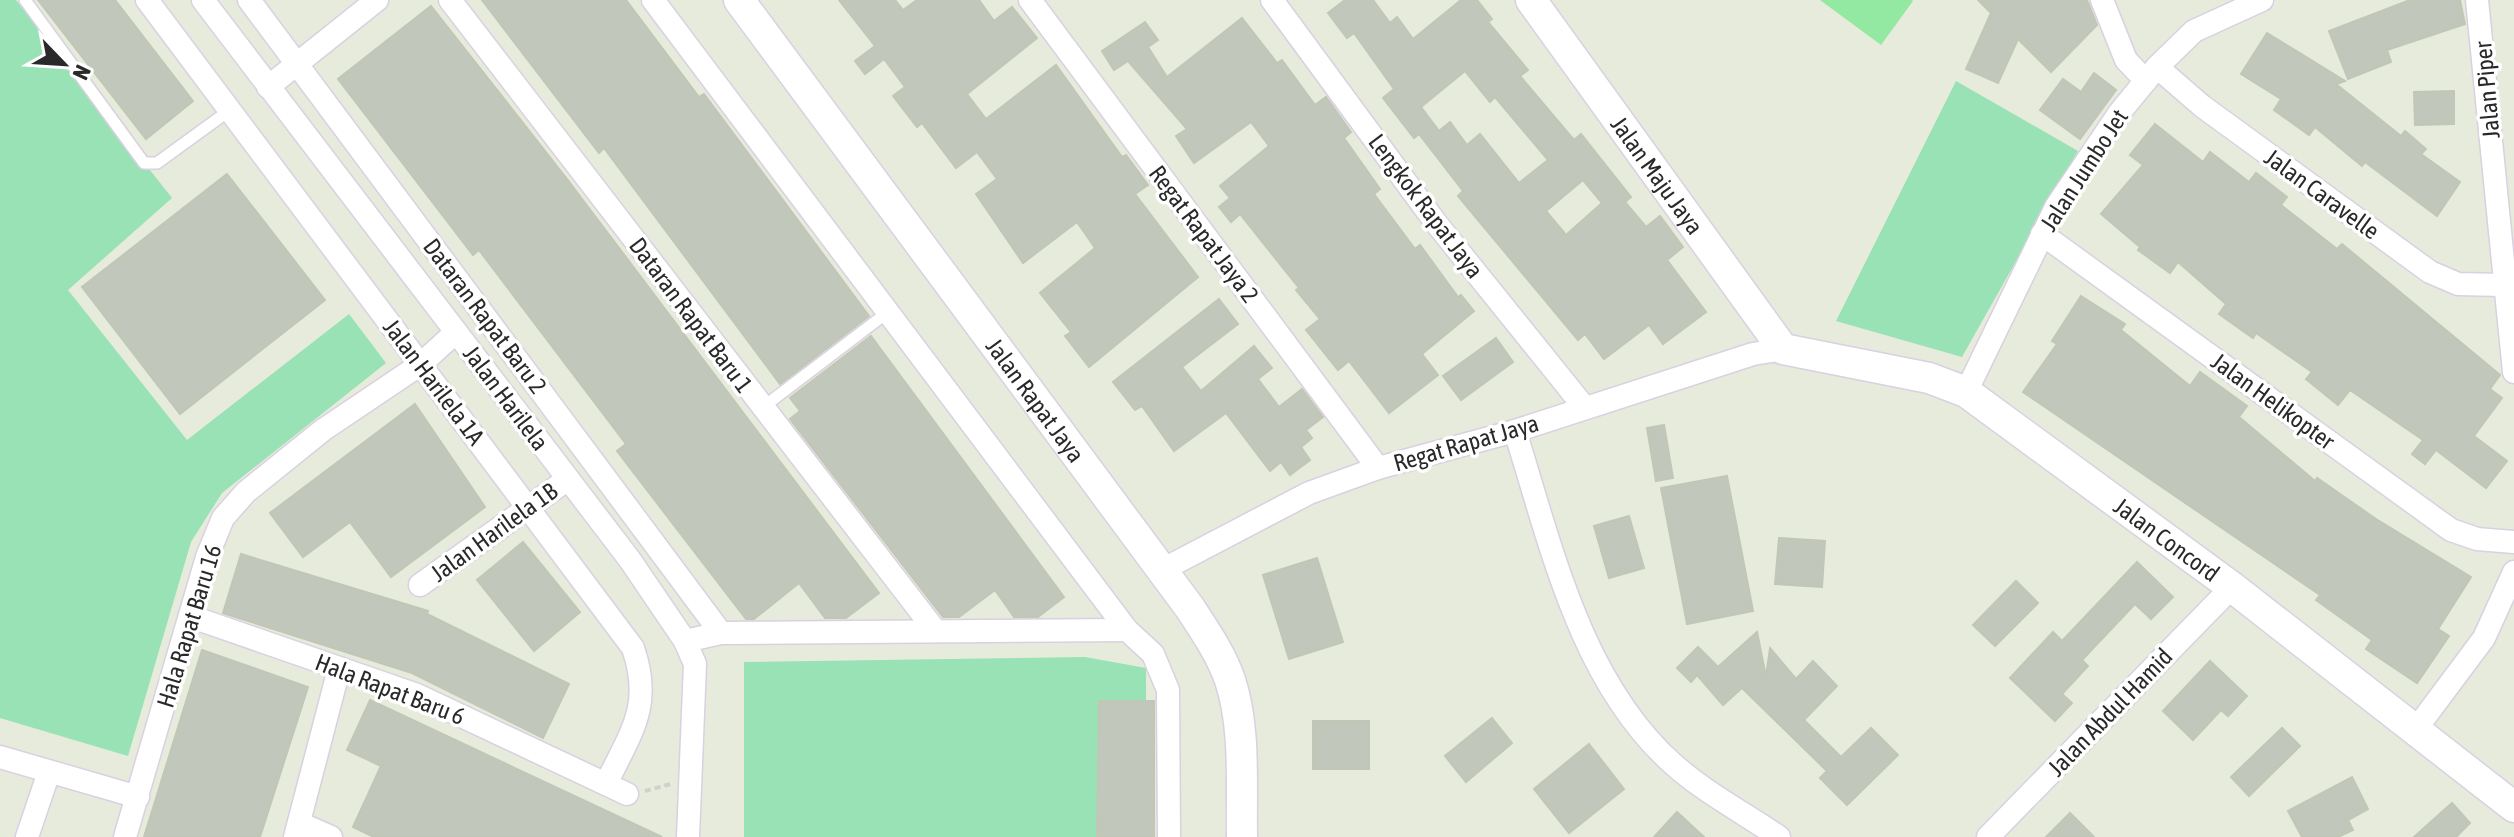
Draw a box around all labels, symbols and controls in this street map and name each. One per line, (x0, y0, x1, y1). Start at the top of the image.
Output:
north arrow (24, 24, 104, 104)
street label: Jalan Piper (2469, 39, 2505, 140)
text: N (68, 61, 97, 84)
street label: Jalan Jumbo Jet (2035, 104, 2133, 236)
street label: Jalan Maju Jaya (1606, 111, 1709, 239)
street label: Lengkok Rapat Jaya (1363, 129, 1489, 283)
street label: Jalan Caravelle (2259, 143, 2385, 245)
street label: Regat Rapat Jaya 2 (1144, 160, 1264, 308)
street label: Dataran Rapat Baru 1 (624, 232, 758, 398)
street label: Dataran Rapat Baru 2 (418, 233, 552, 399)
street label: Jalan Harilela 1A (378, 314, 490, 450)
street label: Jalan Rapat Jaya (981, 333, 1090, 467)
street label: Jalan Harilela (458, 341, 554, 455)
street label: Jalan Helikopter (2206, 347, 2340, 455)
street label: Regat Rapat Jaya (1390, 409, 1542, 477)
street label: Jalan Harilela 1B (426, 477, 563, 587)
street label: Jalan Concord (2109, 492, 2225, 587)
street label: Hala Rapat Baru 16 (151, 541, 227, 711)
street label: Jalan Abdul Hamid (2043, 643, 2177, 781)
street label: Hala Rapat Baru 6 (312, 648, 468, 730)

